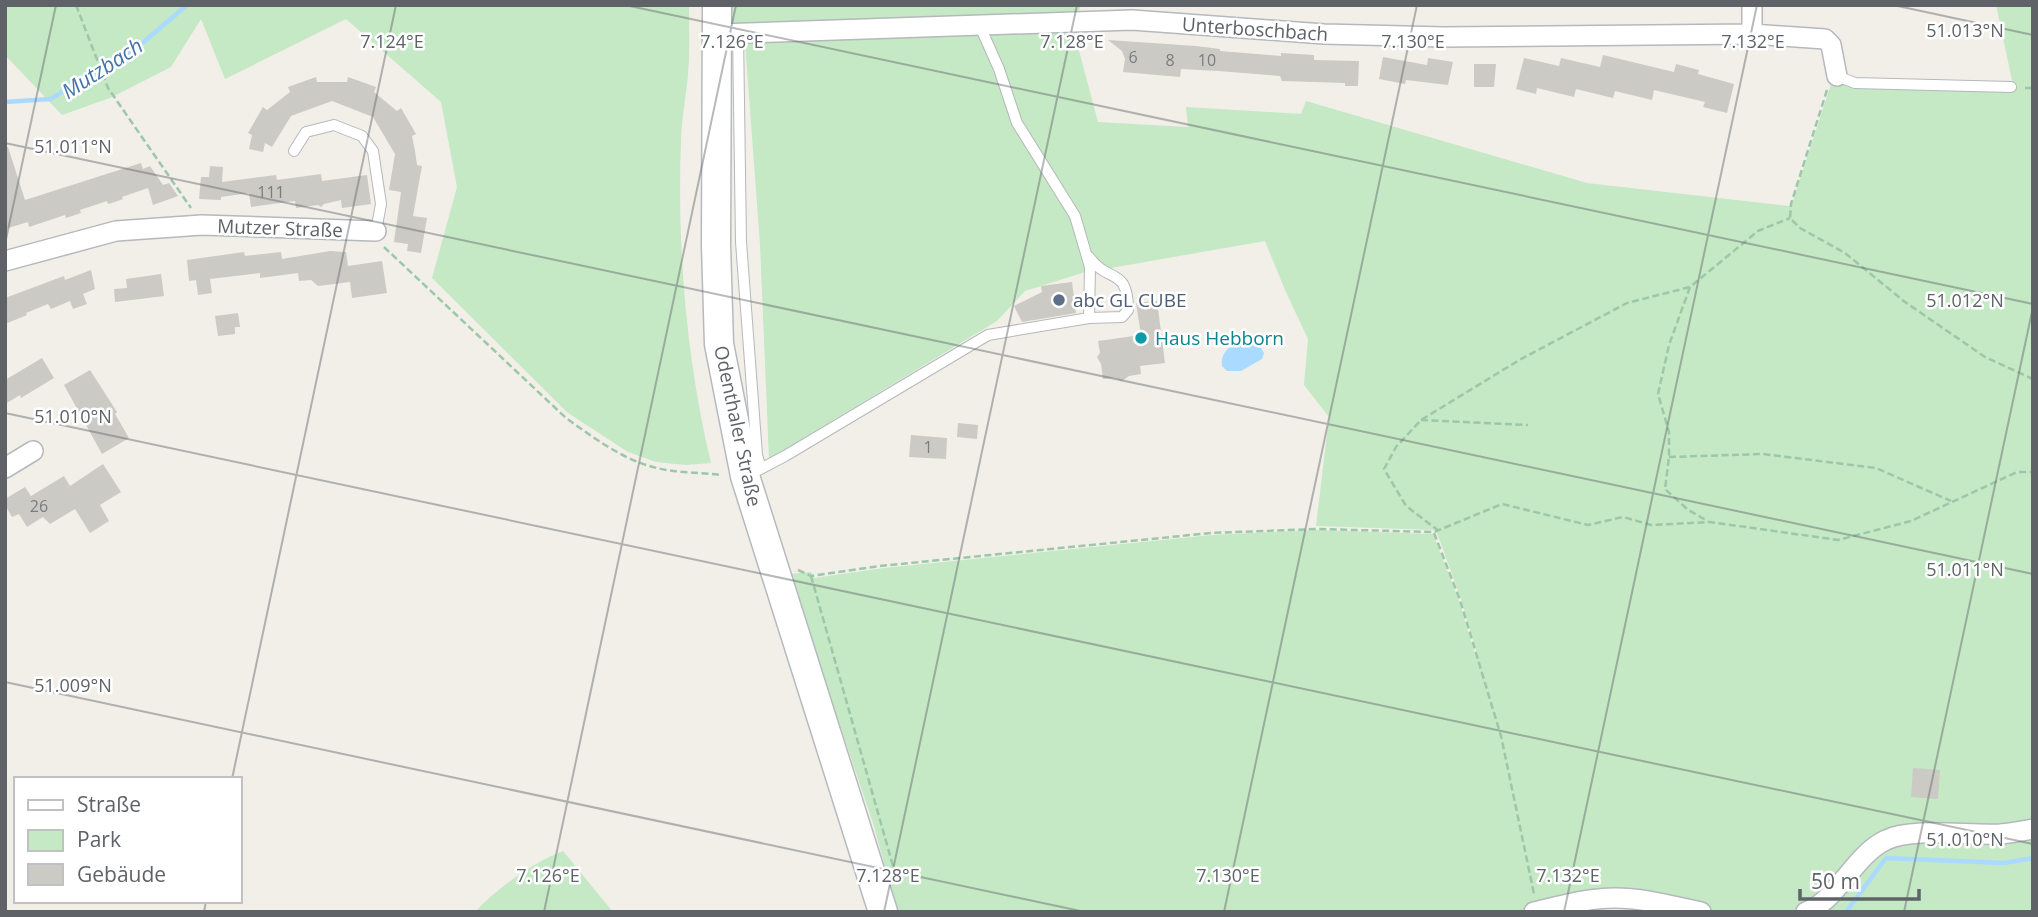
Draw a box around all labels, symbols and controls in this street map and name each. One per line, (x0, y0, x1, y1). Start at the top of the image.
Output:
street label: Unterboschbach (1181, 11, 1329, 47)
text: 51.013°N (1926, 18, 2004, 42)
text: 7.124°E (360, 29, 424, 53)
text: 7.126°E (700, 29, 764, 53)
text: 7.128°E (1040, 29, 1104, 53)
text: 7.130°E (1381, 29, 1445, 53)
text: 7.132°E (1721, 29, 1785, 53)
water label: Mutzbach (56, 31, 148, 105)
house number: 6 (1128, 46, 1138, 68)
house number: 8 (1165, 49, 1175, 71)
house number: 10 (1198, 49, 1216, 71)
text: 51.011°N (34, 134, 112, 158)
house number: 111 (257, 181, 285, 203)
street label: Mutzer Straße (217, 213, 343, 243)
place label: abc GL CUBE (1073, 287, 1187, 313)
text: 51.012°N (1926, 288, 2004, 312)
marker: abc GL CUBE (1051, 292, 1067, 308)
place label: Haus Hebborn (1155, 325, 1284, 351)
marker: Haus Hebborn (1133, 330, 1149, 346)
street label: Odenthaler Straße (708, 343, 768, 509)
text: 51.010°N (34, 404, 112, 428)
house number: 1 (923, 436, 933, 458)
house number: 26 (30, 495, 48, 517)
text: 51.011°N (1926, 557, 2004, 581)
text: 51.009°N (34, 673, 112, 697)
legend (14, 777, 242, 903)
text: Straße (77, 790, 141, 818)
text: Park (77, 825, 121, 853)
text: 51.010°N (1926, 827, 2004, 851)
scale bar (1800, 858, 1919, 902)
text: Gebäude (77, 860, 166, 888)
text: 7.126°E (516, 863, 580, 887)
text: 7.128°E (856, 863, 920, 887)
text: 7.130°E (1196, 863, 1260, 887)
text: 7.132°E (1536, 863, 1600, 887)
text: 50 m (1811, 867, 1860, 895)

